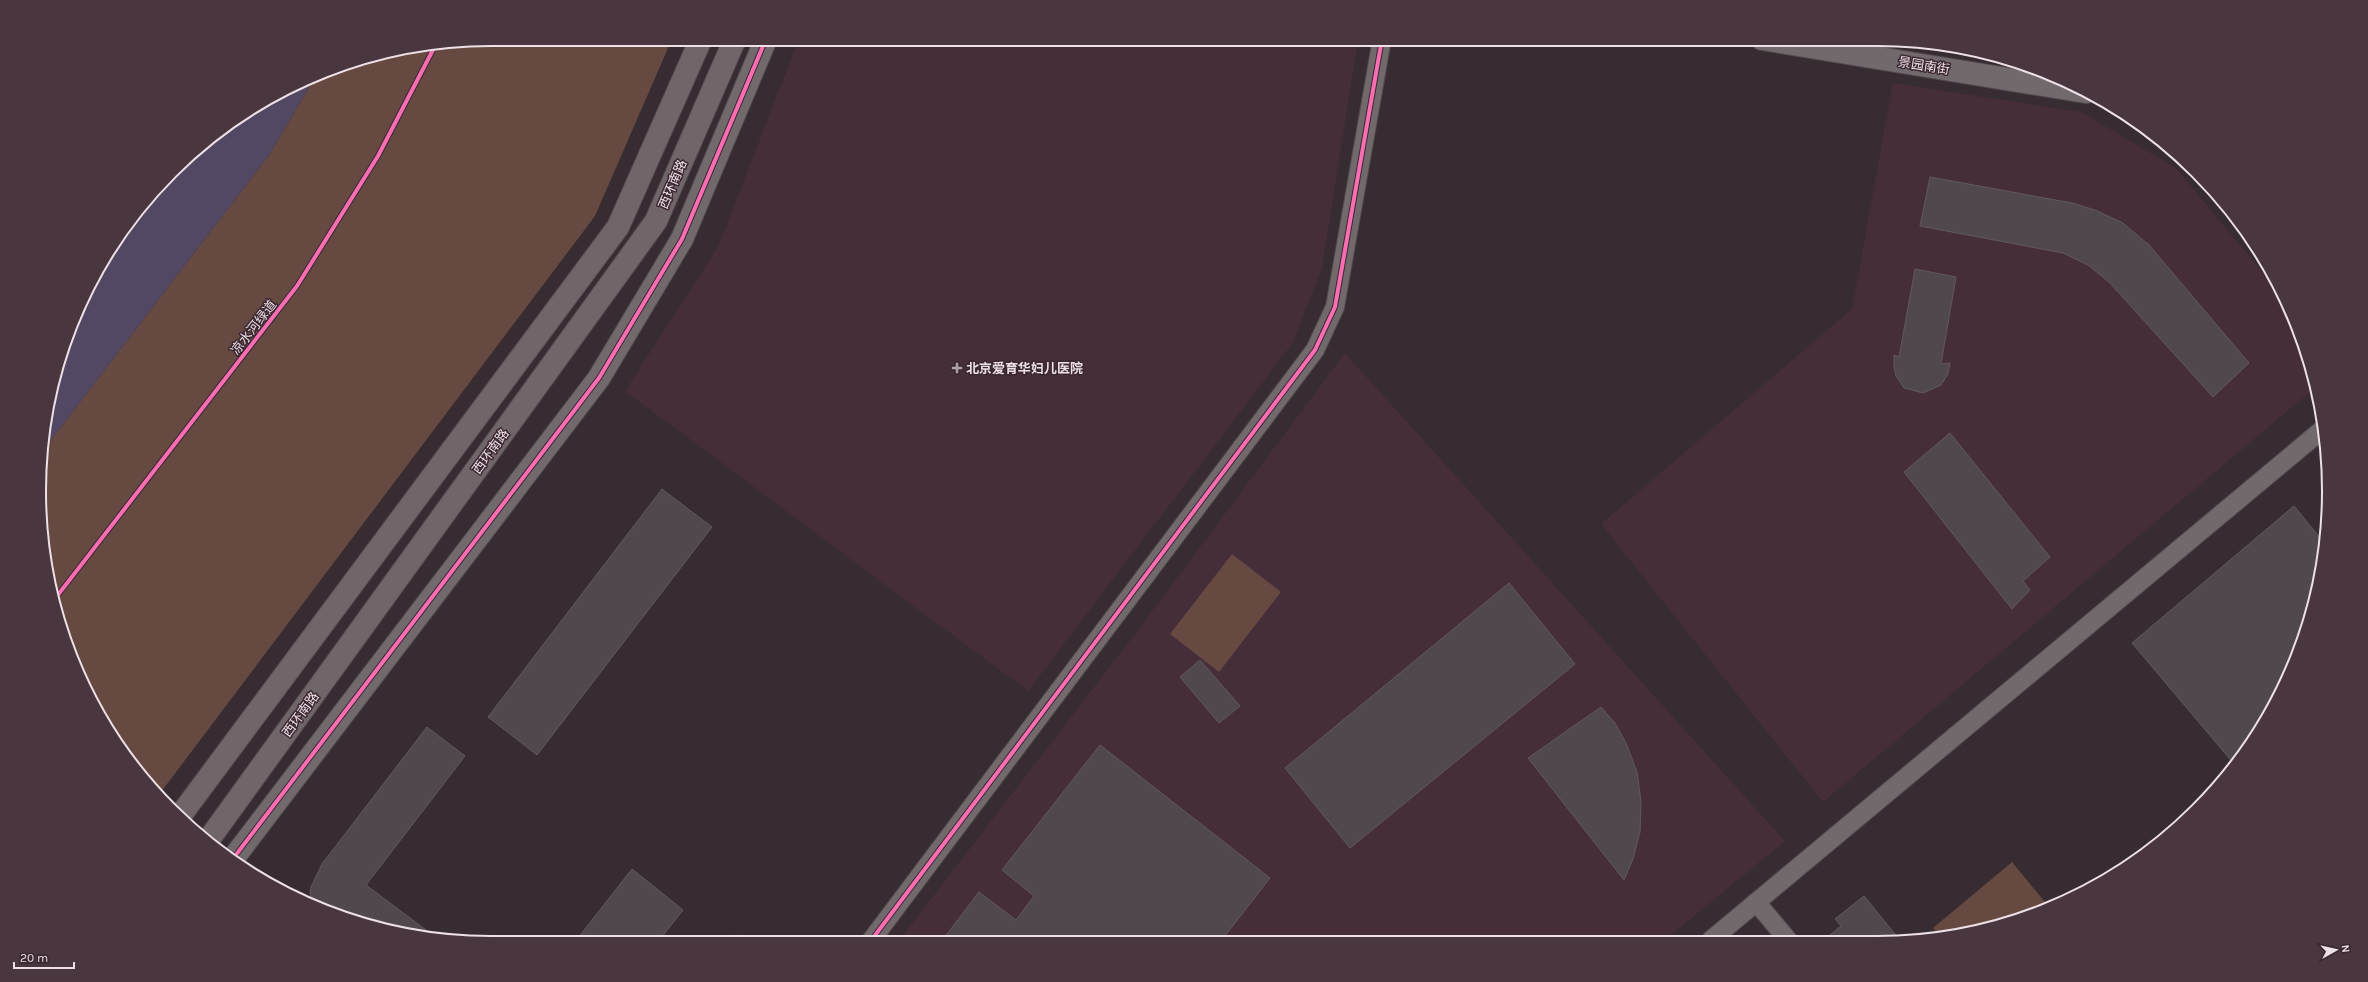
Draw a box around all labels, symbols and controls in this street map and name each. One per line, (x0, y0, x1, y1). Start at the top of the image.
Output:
street label: 景园南街 (1897, 54, 1951, 77)
street label: 西环南路 (655, 157, 690, 211)
street label: 凉水河绿道 (227, 297, 279, 358)
place label: 北京爱育华妇儿医院 (966, 361, 1083, 376)
marker: 北京爱育华妇儿医院 (951, 362, 963, 374)
street label: 西环南路 (469, 426, 512, 477)
street label: 西环南路 (279, 689, 322, 740)
north arrow (2316, 930, 2356, 970)
scale bar (14, 944, 74, 970)
text: N (2338, 944, 2352, 953)
text: 20 m (20, 951, 48, 965)

